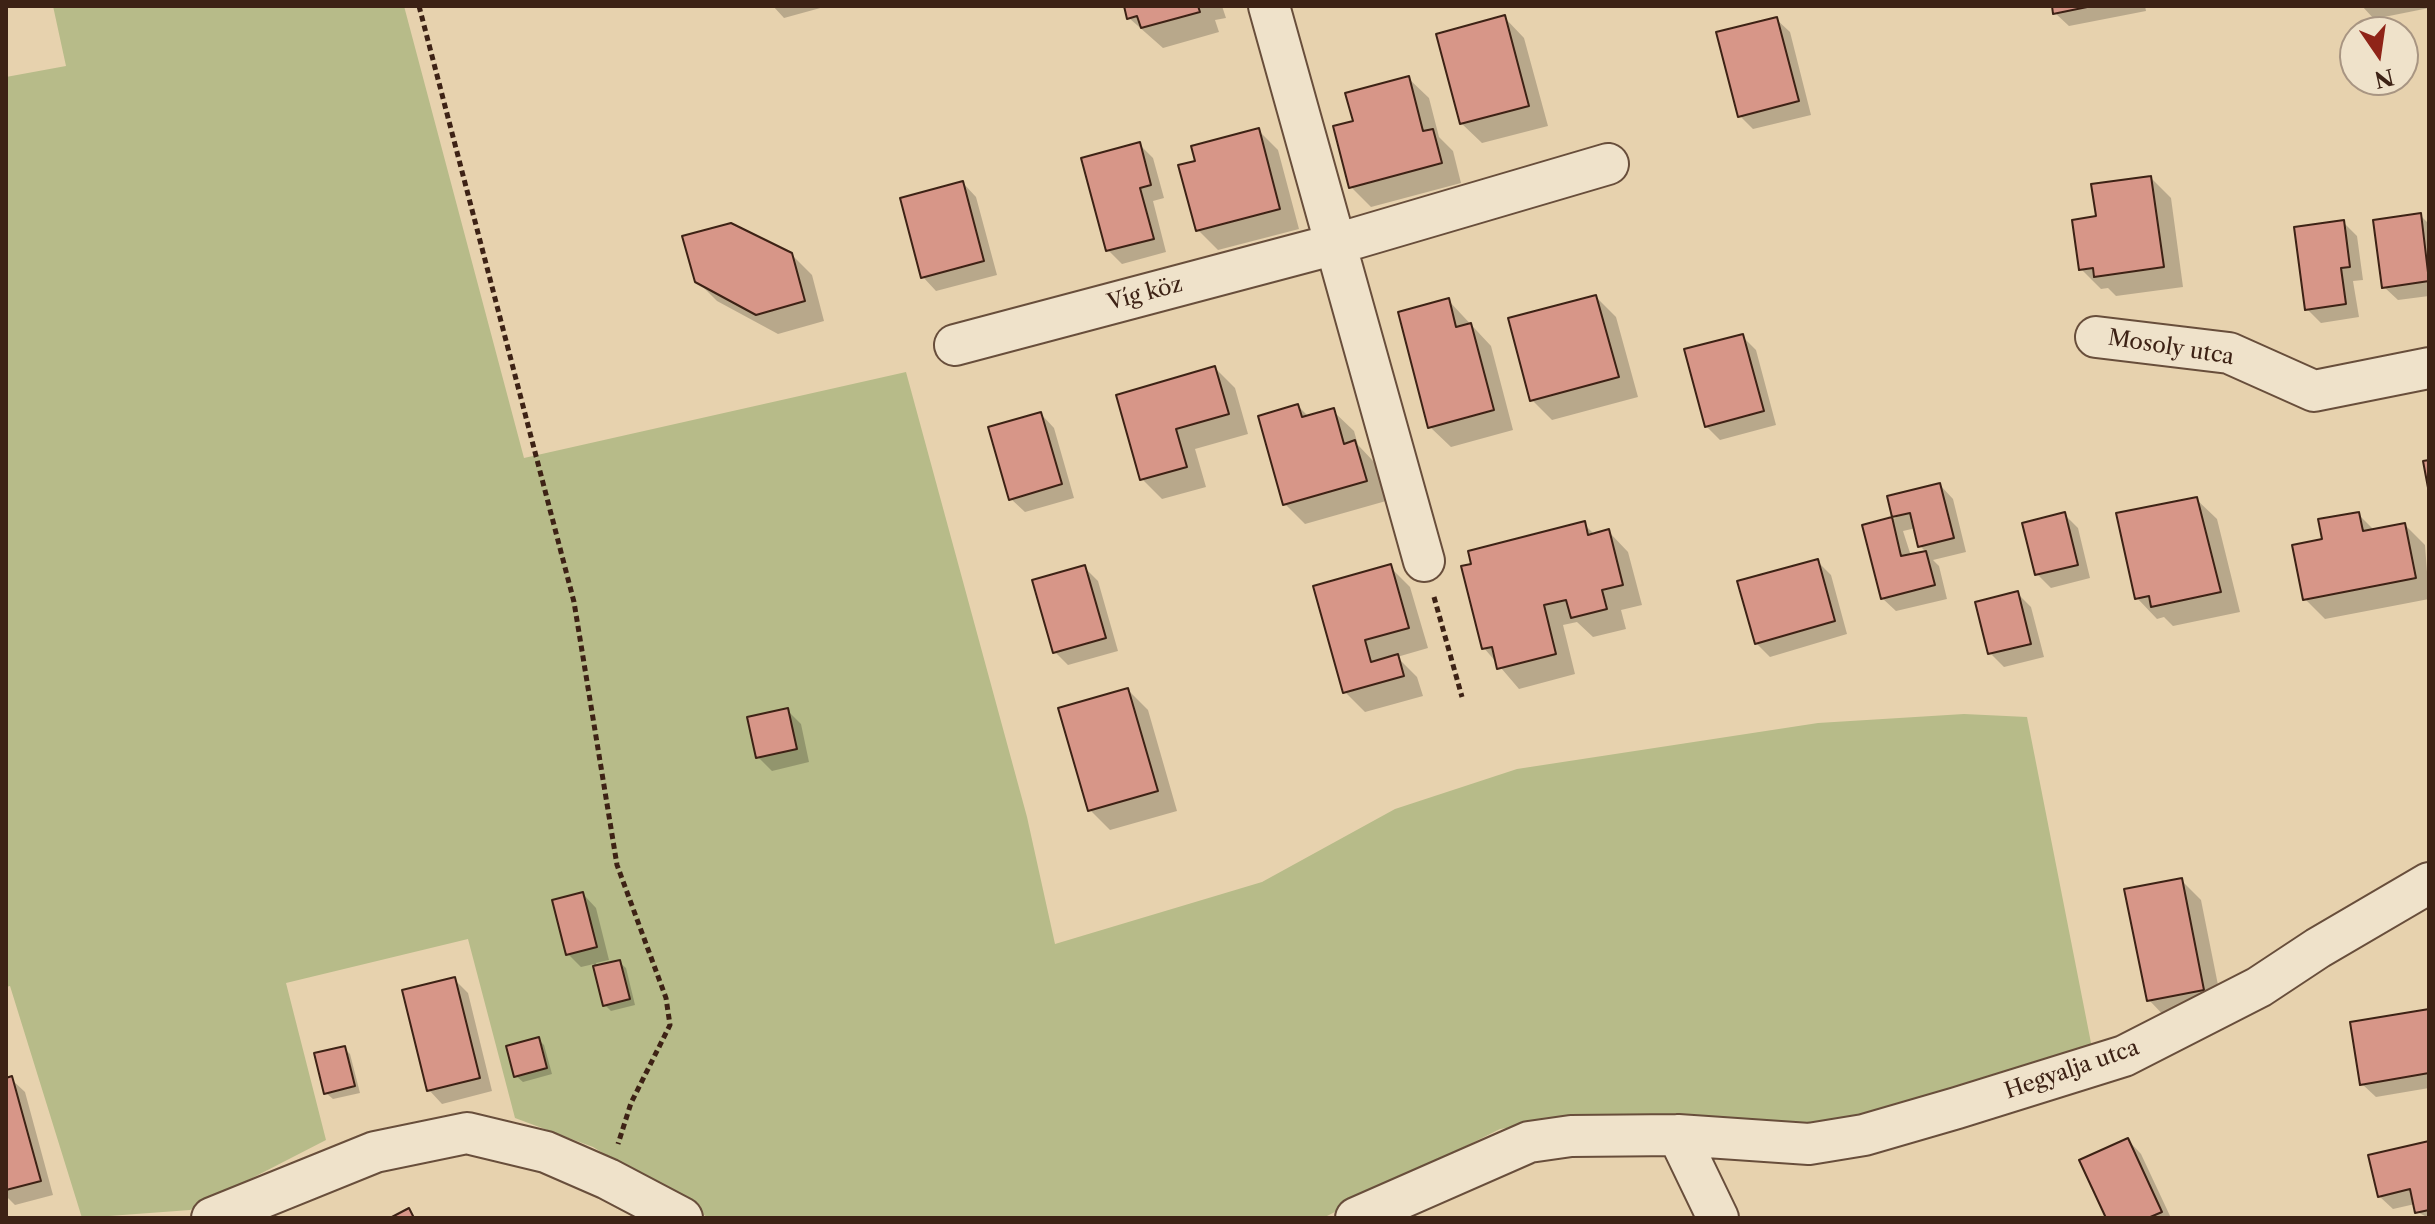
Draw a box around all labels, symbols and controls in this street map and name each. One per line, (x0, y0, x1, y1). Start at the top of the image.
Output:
north arrow (2339, 16, 2419, 96)
text: N (2372, 63, 2396, 93)
street label: Víg köz (1105, 271, 1185, 317)
street label: Mosoly utca (2106, 325, 2236, 371)
street label: Hegyalja utca (2001, 1035, 2143, 1105)

